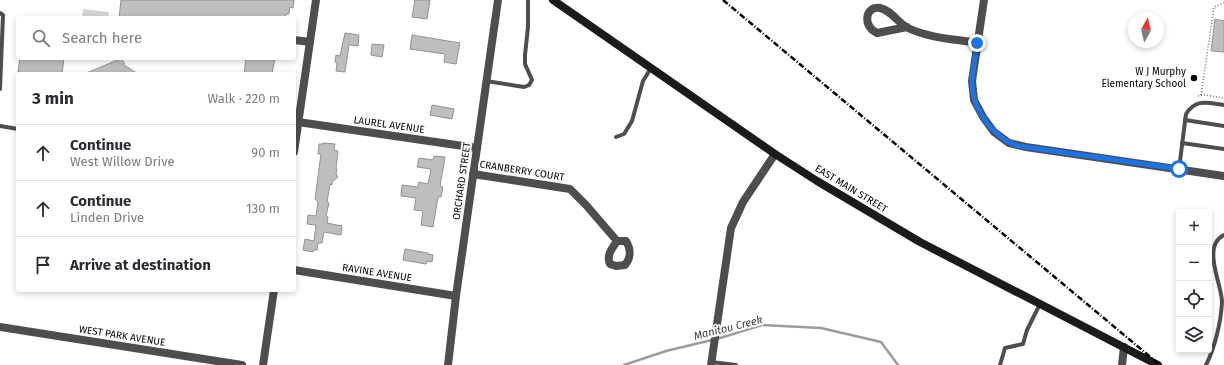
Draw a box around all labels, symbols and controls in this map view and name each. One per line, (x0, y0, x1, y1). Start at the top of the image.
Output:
north arrow (1128, 12, 1164, 48)
search box (16, 16, 296, 60)
icon: search (30, 27, 52, 49)
text: Search here (62, 29, 142, 47)
route end (968, 34, 986, 52)
place label: W J Murphy Elementary School (1101, 66, 1186, 90)
marker: W J Murphy Elementary School (1189, 73, 1199, 83)
text: 3 min (32, 88, 74, 109)
text: Walk · 220 m (208, 91, 280, 106)
street label: LAUREL AVENUE (353, 114, 425, 136)
text: Continue (70, 136, 131, 154)
street label: ORCHARD STREET (451, 140, 474, 221)
icon: ahead (32, 142, 54, 164)
text: 90 m (251, 145, 280, 160)
text: West Willow Drive (70, 154, 175, 169)
street label: CRANBERRY COURT (479, 158, 566, 184)
route start (1170, 160, 1188, 178)
street label: EAST MAIN STREET (813, 163, 890, 216)
text: Continue (70, 192, 131, 210)
icon: ahead (32, 198, 54, 220)
text: 130 m (246, 201, 280, 216)
map controls (1176, 209, 1212, 353)
button: + (1176, 209, 1212, 245)
text: Linden Drive (70, 210, 144, 225)
button: − (1176, 245, 1212, 281)
icon: arrive (32, 254, 54, 276)
text: Arrive at destination (70, 256, 211, 274)
street label: RAVINE AVENUE (341, 262, 413, 284)
button: locate (1176, 281, 1212, 317)
water label: Manitou Creek (692, 313, 764, 343)
button: layers (1176, 317, 1212, 353)
street label: WEST PARK AVENUE (78, 323, 166, 349)

